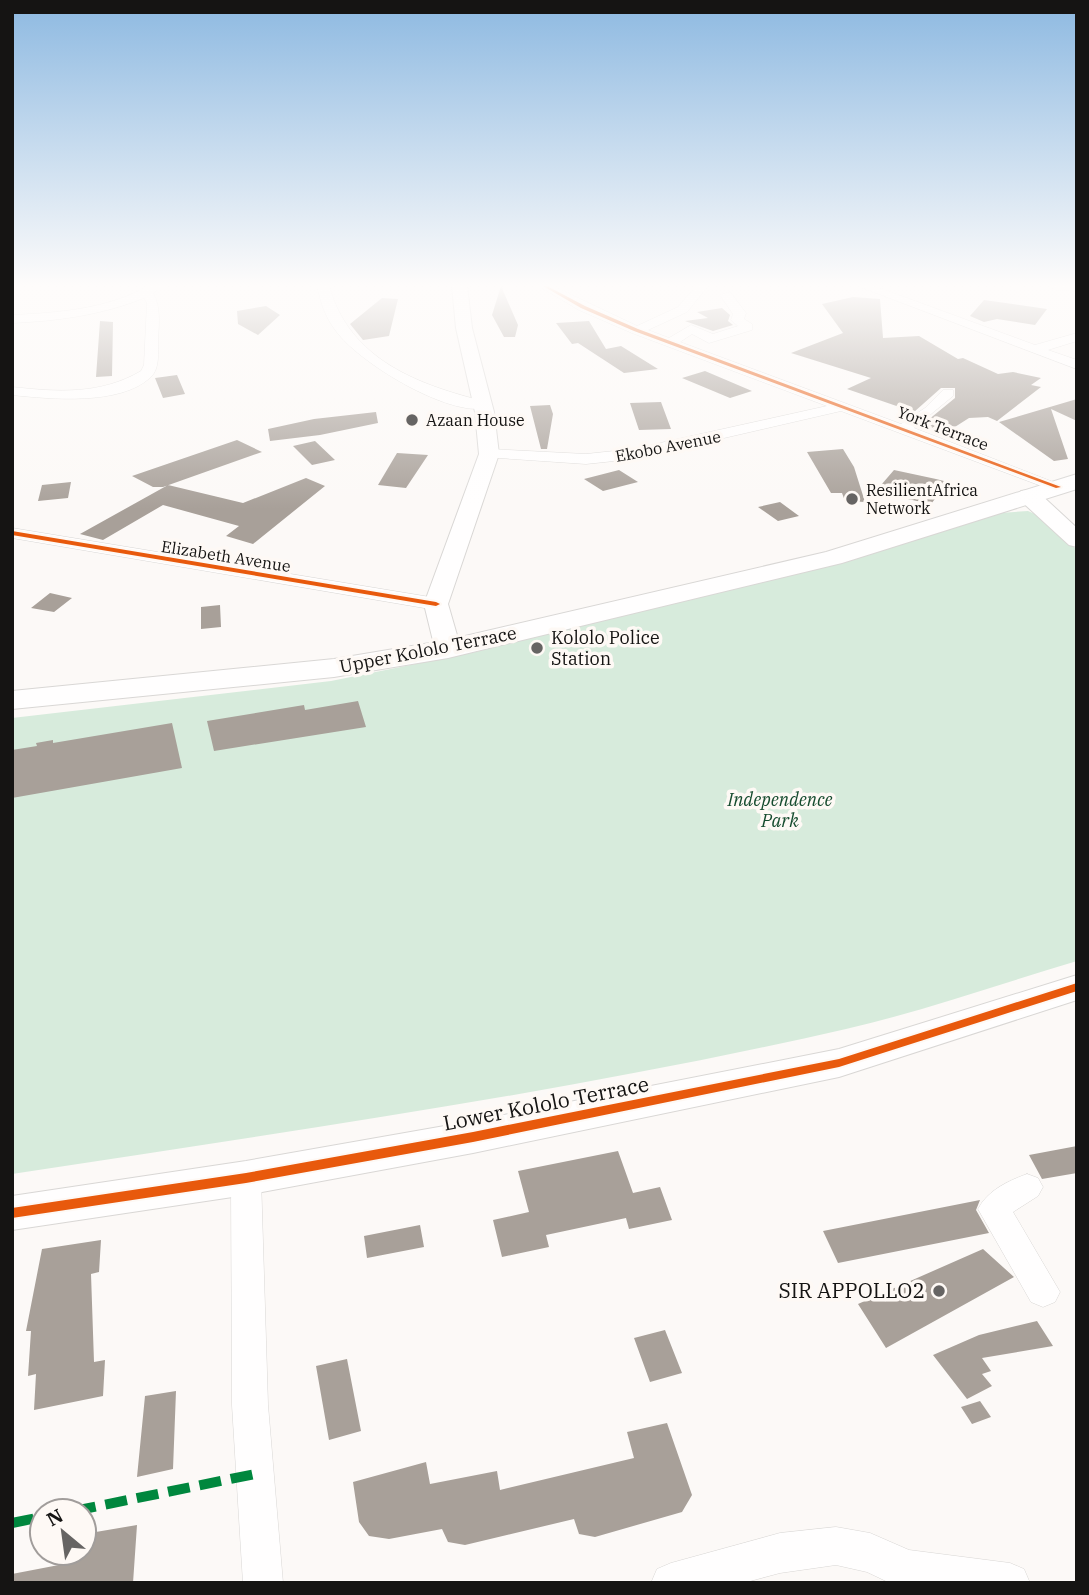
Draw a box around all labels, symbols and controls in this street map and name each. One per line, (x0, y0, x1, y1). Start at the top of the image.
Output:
street label: York Terrace (895, 401, 991, 455)
place label: Azaan House (426, 410, 525, 430)
marker: Azaan House (404, 412, 420, 428)
street label: Ekobo Avenue (614, 426, 722, 466)
place label: ResilientAfrica Network (866, 480, 978, 518)
marker: ResilientAfrica Network (844, 491, 860, 507)
street label: Elizabeth Avenue (160, 536, 292, 576)
street label: Upper Kololo Terrace (337, 621, 518, 678)
place label: Kololo Police Station (551, 626, 660, 670)
marker: Kololo Police Station (529, 640, 545, 656)
park label: Independence Park (726, 788, 833, 832)
street label: Lower Kololo Terrace (441, 1069, 651, 1137)
place label: SIR APPOLLO2 (778, 1276, 925, 1304)
marker: SIR APPOLLO2 (931, 1283, 947, 1299)
north arrow (28, 1497, 98, 1567)
text: N (42, 1503, 67, 1531)

